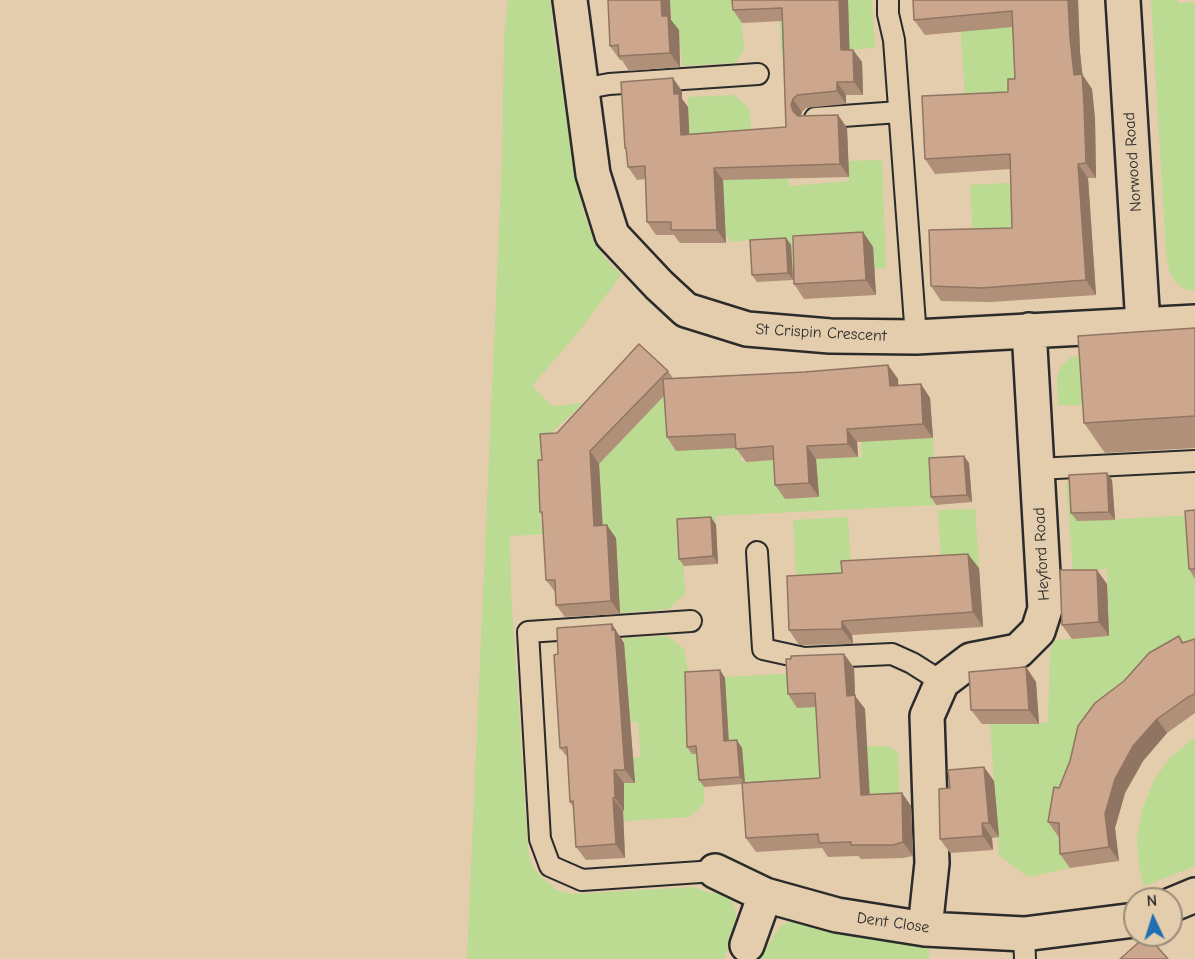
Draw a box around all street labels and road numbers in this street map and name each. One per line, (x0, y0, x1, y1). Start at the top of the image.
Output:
street label: Norwood Road (1120, 111, 1146, 213)
street label: St Crispin Crescent (755, 320, 887, 346)
street label: Heyford Road (1030, 507, 1054, 601)
street label: Dent Close (855, 908, 931, 938)

